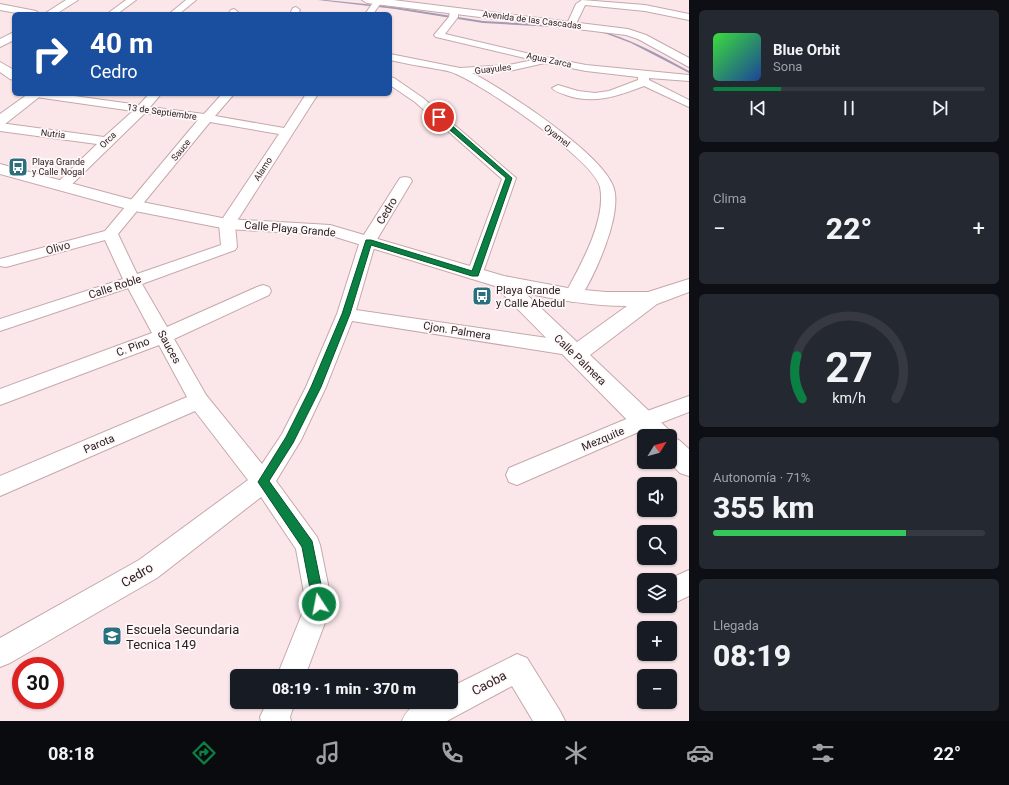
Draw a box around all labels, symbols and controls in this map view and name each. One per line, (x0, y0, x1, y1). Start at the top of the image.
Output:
street label: Avenida de las Cascadas (482, 9, 582, 31)
text: 40 m (90, 27, 153, 60)
icon: right (24, 28, 76, 80)
text: Blue Orbit (773, 41, 840, 59)
street label: Agua Zarca (526, 50, 573, 70)
text: Sona (773, 59, 802, 74)
text: Cedro (90, 61, 138, 82)
street label: Guayules (474, 62, 512, 76)
icon: previous (747, 97, 769, 119)
icon: pause (838, 97, 860, 119)
icon: next (929, 97, 951, 119)
pin (422, 100, 456, 134)
street label: 13 de Septiembre (127, 102, 198, 122)
icon: arrive (428, 106, 450, 128)
street label: Oyamel (542, 123, 572, 149)
street label: Nutria (40, 128, 66, 140)
street label: Orca (98, 130, 118, 150)
street label: Sauce (169, 137, 193, 163)
street label: Alamo (252, 155, 274, 183)
bus stop icon: Playa Grande y Calle Nogal (7, 156, 29, 178)
place label: Playa Grande y Calle Nogal (32, 157, 85, 177)
text: Clima (713, 191, 746, 206)
street label: Cedro (374, 195, 400, 227)
text: 22° (826, 211, 872, 246)
text: − (713, 216, 726, 241)
text: + (973, 216, 985, 241)
street label: Calle Playa Grande (244, 219, 336, 239)
street label: Olivo (45, 239, 71, 257)
street label: Calle Roble (87, 272, 143, 302)
place label: Playa Grande y Calle Abedul (496, 284, 565, 310)
bus stop icon: Playa Grande y Calle Abedul (471, 285, 493, 307)
street label: Cjon. Palmera (422, 319, 492, 343)
street label: Sauces (155, 328, 184, 366)
street label: Calle Palmera (551, 332, 609, 388)
street label: C. Pino (114, 335, 152, 359)
text: 27 (825, 342, 873, 391)
text: km/h (832, 389, 866, 405)
street label: Mezquite (580, 424, 627, 454)
north arrow (637, 429, 677, 469)
map controls (637, 429, 677, 709)
street label: Parota (82, 432, 116, 456)
text: Autonomía · 71% (713, 470, 810, 485)
button: sound (637, 477, 677, 517)
text: 355 km (713, 490, 815, 525)
button: search (637, 525, 677, 565)
street label: Cedro (118, 560, 156, 590)
button: layers (637, 573, 677, 613)
position arrow (298, 583, 340, 625)
text: Llegada (713, 618, 759, 633)
button: + (637, 621, 677, 661)
place label: Escuela Secundaria Tecnica 149 (126, 622, 239, 652)
school or university icon: Escuela Secundaria Tecnica 149 (101, 625, 123, 647)
text: 08:19 (713, 638, 791, 673)
speed limit sign: 30 (12, 657, 64, 709)
street label: Caoba (469, 668, 509, 698)
button: − (637, 669, 677, 709)
text: 08:19 · 1 min · 370 m (272, 680, 416, 698)
icon: directions (190, 739, 218, 767)
icon: music (314, 739, 342, 767)
icon: phone (438, 739, 466, 767)
icon: climate (562, 739, 590, 767)
icon: car (686, 739, 714, 767)
icon: filters (809, 739, 837, 767)
text: 08:18 (48, 743, 94, 764)
text: 22° (933, 743, 961, 764)

